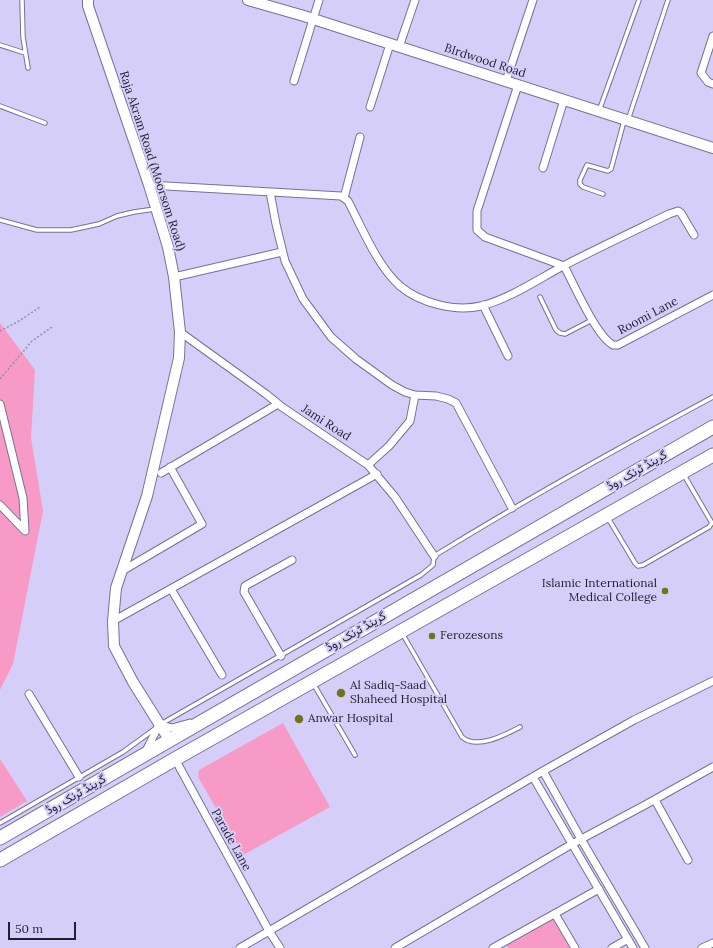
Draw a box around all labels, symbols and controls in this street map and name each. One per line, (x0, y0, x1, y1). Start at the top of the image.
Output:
street label: BIrdwood Road (442, 41, 528, 81)
street label: Raja Akram Road (Moorsom Road) (116, 69, 188, 253)
street label: Roomi Lane (616, 294, 680, 338)
street label: Jami Road (299, 402, 353, 444)
street label: گرینڈ ٹرنک روڈ (604, 448, 670, 494)
place label: Islamic International Medical College (542, 577, 657, 605)
marker: Islamic International Medical College (660, 586, 670, 596)
street label: گرینڈ ٹرنک روڈ (323, 609, 389, 655)
place label: Ferozesons (440, 629, 503, 643)
marker: Ferozesons (427, 631, 437, 641)
place label: Al Sadiq-Saad Shaheed Hospital (350, 679, 447, 707)
marker: Al Sadiq-Saad Shaheed Hospital (335, 687, 347, 699)
place label: Anwar Hospital (308, 712, 393, 726)
marker: Anwar Hospital (293, 713, 305, 725)
street label: گرینڈ ٹرنک روڈ (43, 772, 109, 818)
street label: Parade Lane (208, 806, 254, 874)
scale bar (10, 914, 78, 940)
text: 50 m (15, 921, 43, 936)

